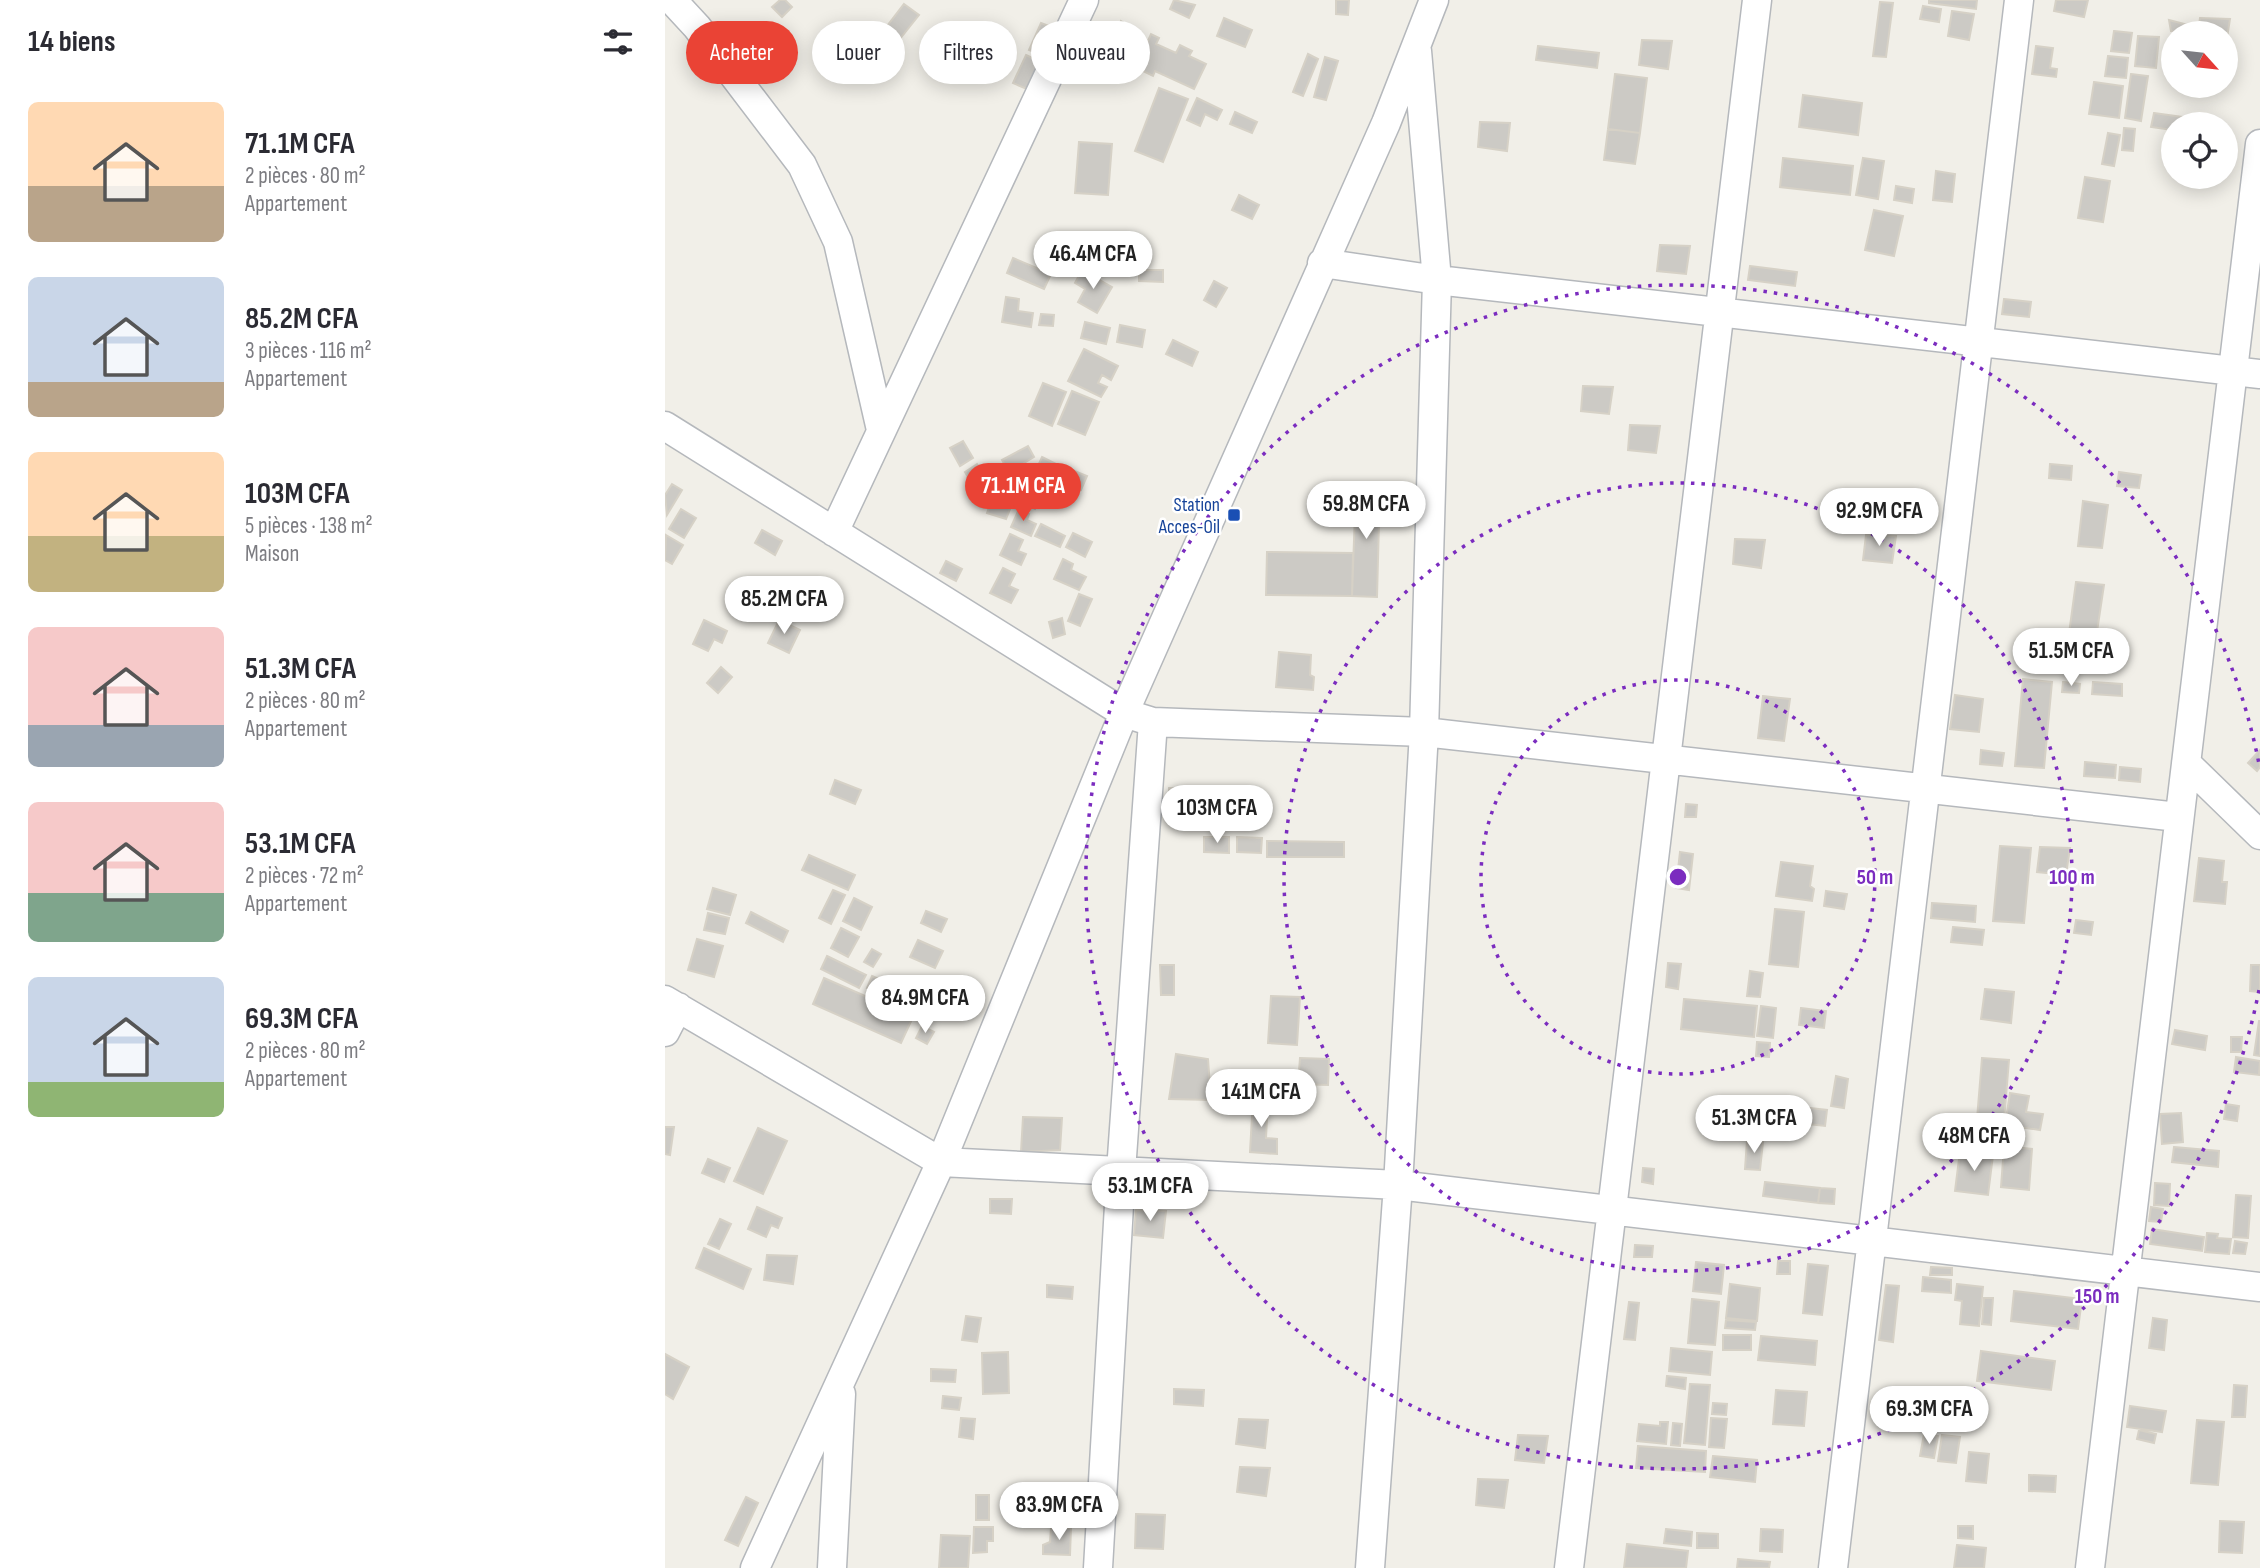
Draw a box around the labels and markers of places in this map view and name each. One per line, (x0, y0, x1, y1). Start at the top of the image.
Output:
pin: 46.4M CFA (1013, 232, 1173, 291)
pin: 71.1M CFA (943, 463, 1103, 523)
pin: 59.8M CFA (1286, 482, 1446, 541)
pin: 92.9M CFA (1799, 489, 1959, 548)
place label: Station Acces-Oil (1158, 494, 1220, 539)
marker: Station Acces-Oil (1226, 507, 1242, 523)
pin: 85.2M CFA (704, 576, 864, 636)
pin: 51.5M CFA (1991, 628, 2151, 688)
pin: 103M CFA (1145, 786, 1289, 845)
centre of rings (1666, 865, 1690, 889)
pin: 84.9M CFA (845, 976, 1005, 1035)
pin: 141M CFA (1189, 1070, 1333, 1129)
pin: 51.3M CFA (1674, 1096, 1834, 1155)
pin: 48M CFA (1909, 1114, 2039, 1173)
pin: 53.1M CFA (1070, 1164, 1230, 1223)
pin: 69.3M CFA (1849, 1386, 2009, 1446)
pin: 83.9M CFA (979, 1482, 1139, 1542)

